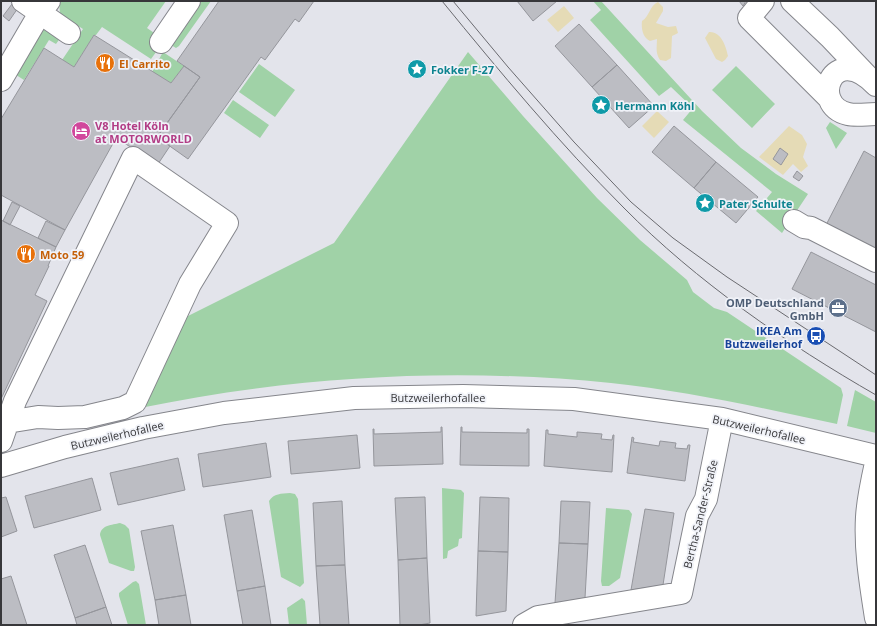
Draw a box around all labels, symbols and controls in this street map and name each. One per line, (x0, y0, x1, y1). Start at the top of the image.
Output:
restaurant icon: El Carrito (94, 52, 116, 74)
place label: El Carrito (119, 56, 170, 71)
place icon: Fokker F-27 (406, 58, 428, 80)
place label: Fokker F-27 (431, 62, 494, 77)
place icon: Hermann Köhl (590, 94, 612, 116)
place label: Hermann Köhl (615, 98, 694, 113)
place label: V8 Hotel Köln at MOTORWORLD (95, 118, 192, 146)
hotel icon: V8 Hotel Köln at MOTORWORLD (70, 120, 92, 142)
place icon: Pater Schulte (694, 192, 716, 214)
place label: Pater Schulte (719, 196, 793, 211)
restaurant icon: Moto 59 (15, 243, 37, 265)
place label: Moto 59 (40, 247, 84, 262)
place label: OMP Deutschland GmbH (726, 295, 824, 323)
office icon: OMP Deutschland GmbH (827, 297, 849, 319)
place label: IKEA Am Butzweilerhof (725, 323, 803, 351)
bus stop icon: IKEA Am Butzweilerhof (805, 325, 827, 347)
street label: Butzweilerhofallee (391, 390, 485, 405)
street label: Butzweilerhofallee (711, 411, 807, 447)
street label: Butzweilerhofallee (69, 417, 165, 453)
street label: Bertha-Sander-Straße (679, 458, 721, 570)

